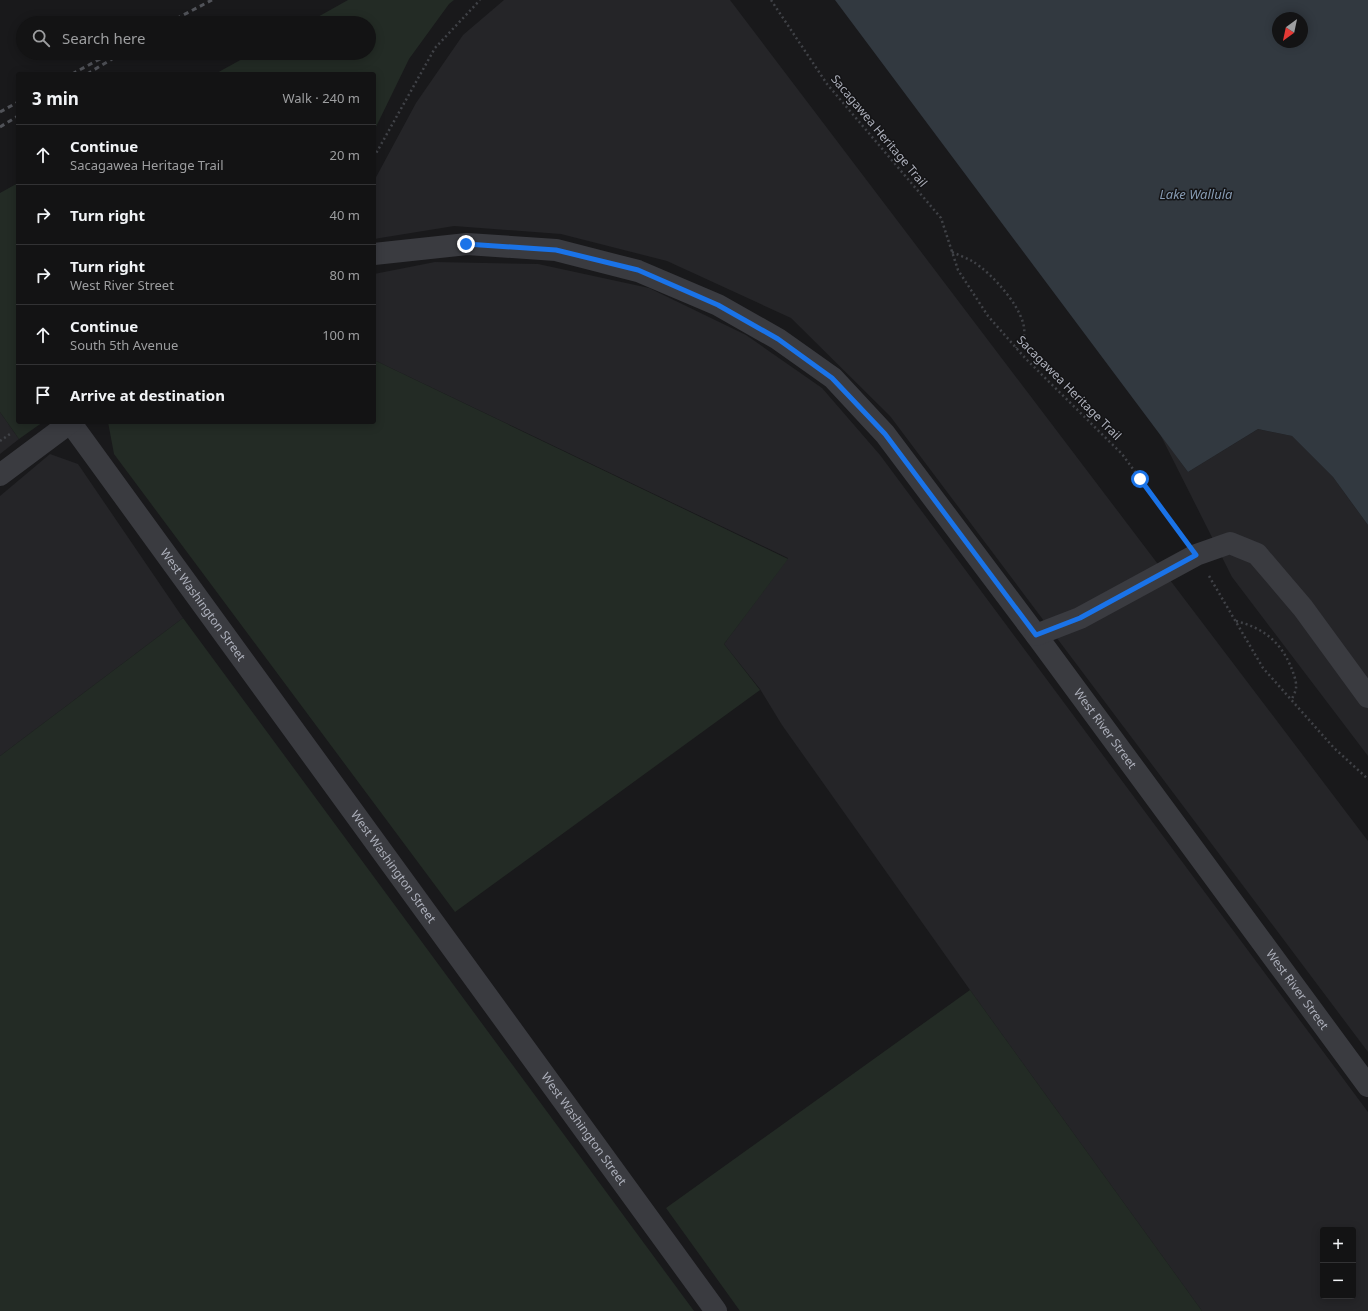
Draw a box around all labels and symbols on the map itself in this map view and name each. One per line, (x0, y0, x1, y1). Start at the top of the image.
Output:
north arrow (1272, 12, 1308, 48)
street label: Sacagawea Heritage Trail (827, 71, 931, 190)
water label: Lake Wallula (1160, 185, 1233, 203)
route end (457, 235, 475, 253)
street label: Sacagawea Heritage Trail (1013, 332, 1125, 444)
route start (1131, 470, 1149, 488)
street label: West Washington Street (157, 545, 250, 665)
street label: West River Street (1070, 685, 1141, 773)
street label: West Washington Street (347, 807, 441, 927)
street label: West River Street (1262, 946, 1333, 1034)
street label: West Washington Street (538, 1069, 631, 1189)

